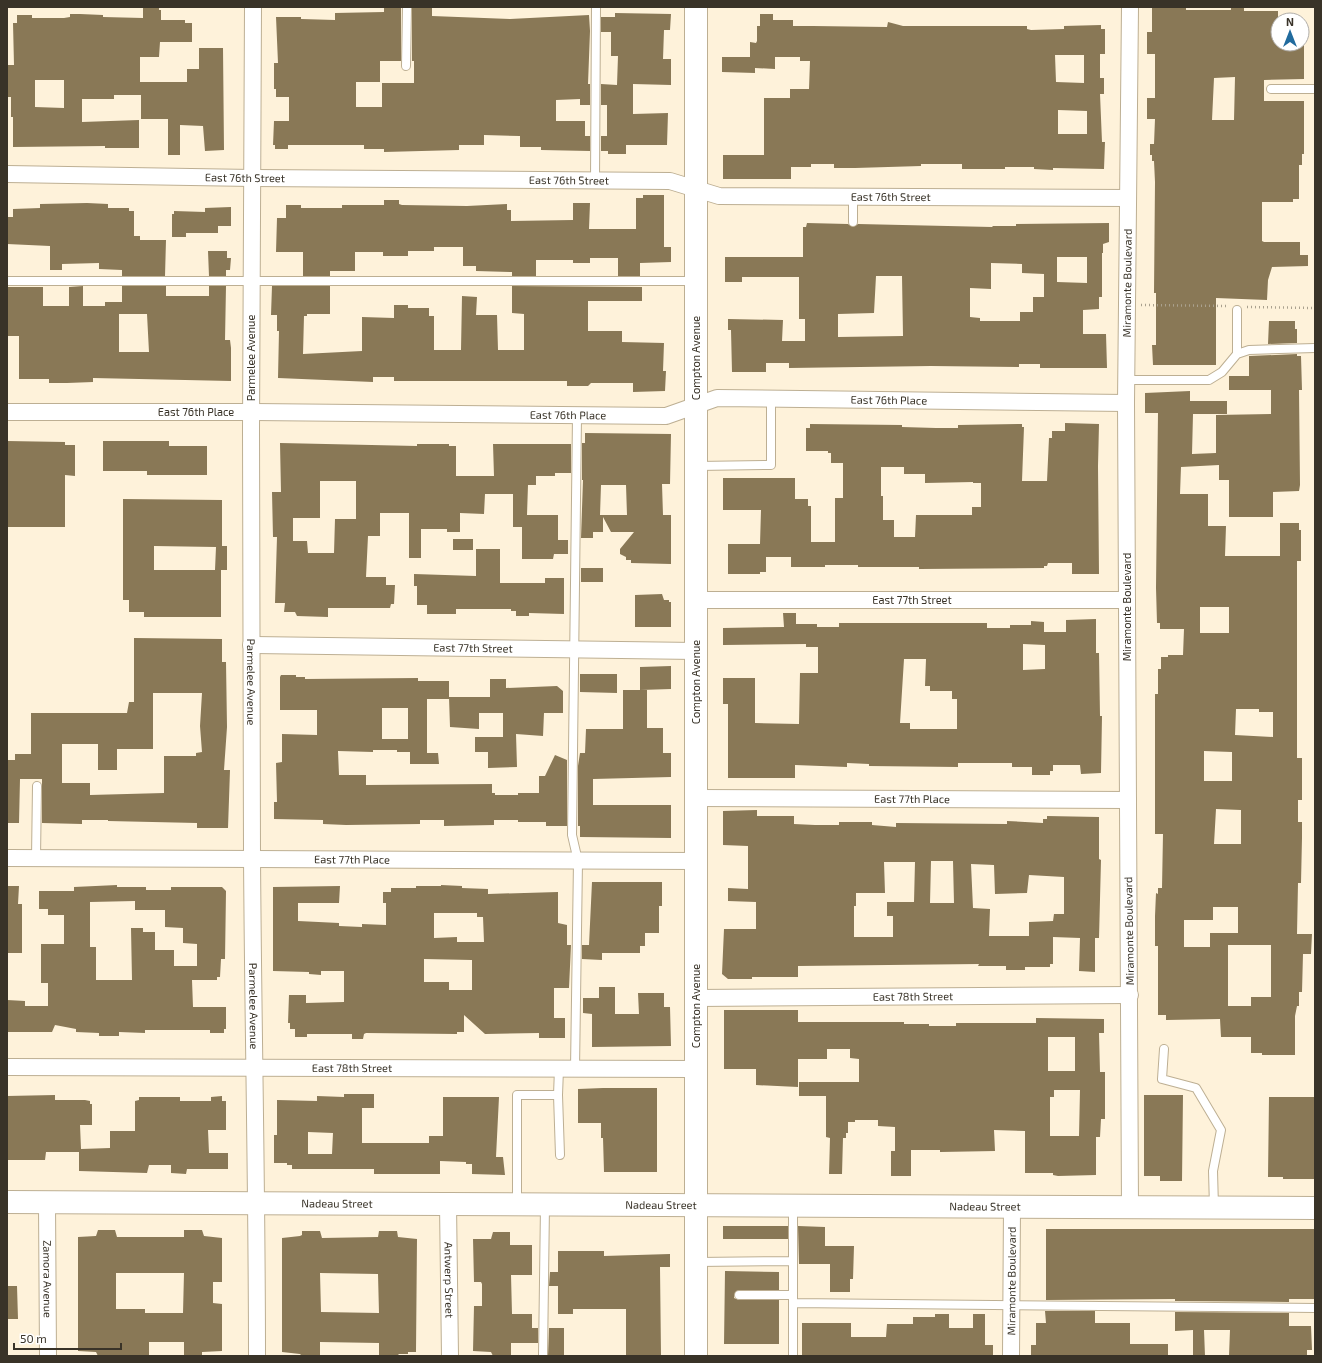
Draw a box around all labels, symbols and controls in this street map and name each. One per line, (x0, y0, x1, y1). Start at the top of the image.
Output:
north arrow (1270, 12, 1310, 52)
text: N (1286, 15, 1294, 28)
street label: East 76th Street (205, 170, 285, 184)
street label: East 76th Street (529, 173, 609, 187)
street label: East 76th Street (851, 190, 931, 203)
street label: Miramonte Boulevard (1120, 229, 1134, 337)
street label: Parmelee Avenue (244, 315, 257, 401)
street label: Compton Avenue (689, 316, 702, 400)
street label: East 76th Place (851, 393, 927, 407)
street label: East 76th Place (158, 405, 234, 418)
street label: East 76th Place (530, 408, 606, 421)
street label: Miramonte Boulevard (1120, 553, 1133, 661)
street label: East 77th Street (872, 593, 952, 606)
street label: Parmelee Avenue (245, 639, 258, 725)
street label: East 77th Street (433, 640, 513, 655)
street label: Compton Avenue (689, 640, 702, 724)
street label: East 77th Place (874, 792, 950, 805)
street label: East 77th Place (314, 852, 390, 866)
street label: Miramonte Boulevard (1121, 877, 1136, 985)
street label: Parmelee Avenue (247, 963, 261, 1050)
street label: Compton Avenue (689, 964, 702, 1048)
street label: East 78th Street (873, 989, 953, 1003)
street label: East 78th Street (312, 1061, 392, 1074)
street label: Nadeau Street (301, 1196, 373, 1210)
street label: Nadeau Street (625, 1198, 697, 1211)
street label: Nadeau Street (949, 1199, 1021, 1213)
street label: Miramonte Boulevard (1004, 1227, 1018, 1335)
street label: Zamora Avenue (41, 1240, 55, 1318)
street label: Antwerp Street (442, 1242, 457, 1318)
scale bar (14, 1325, 121, 1351)
text: 50 m (20, 1331, 47, 1345)

